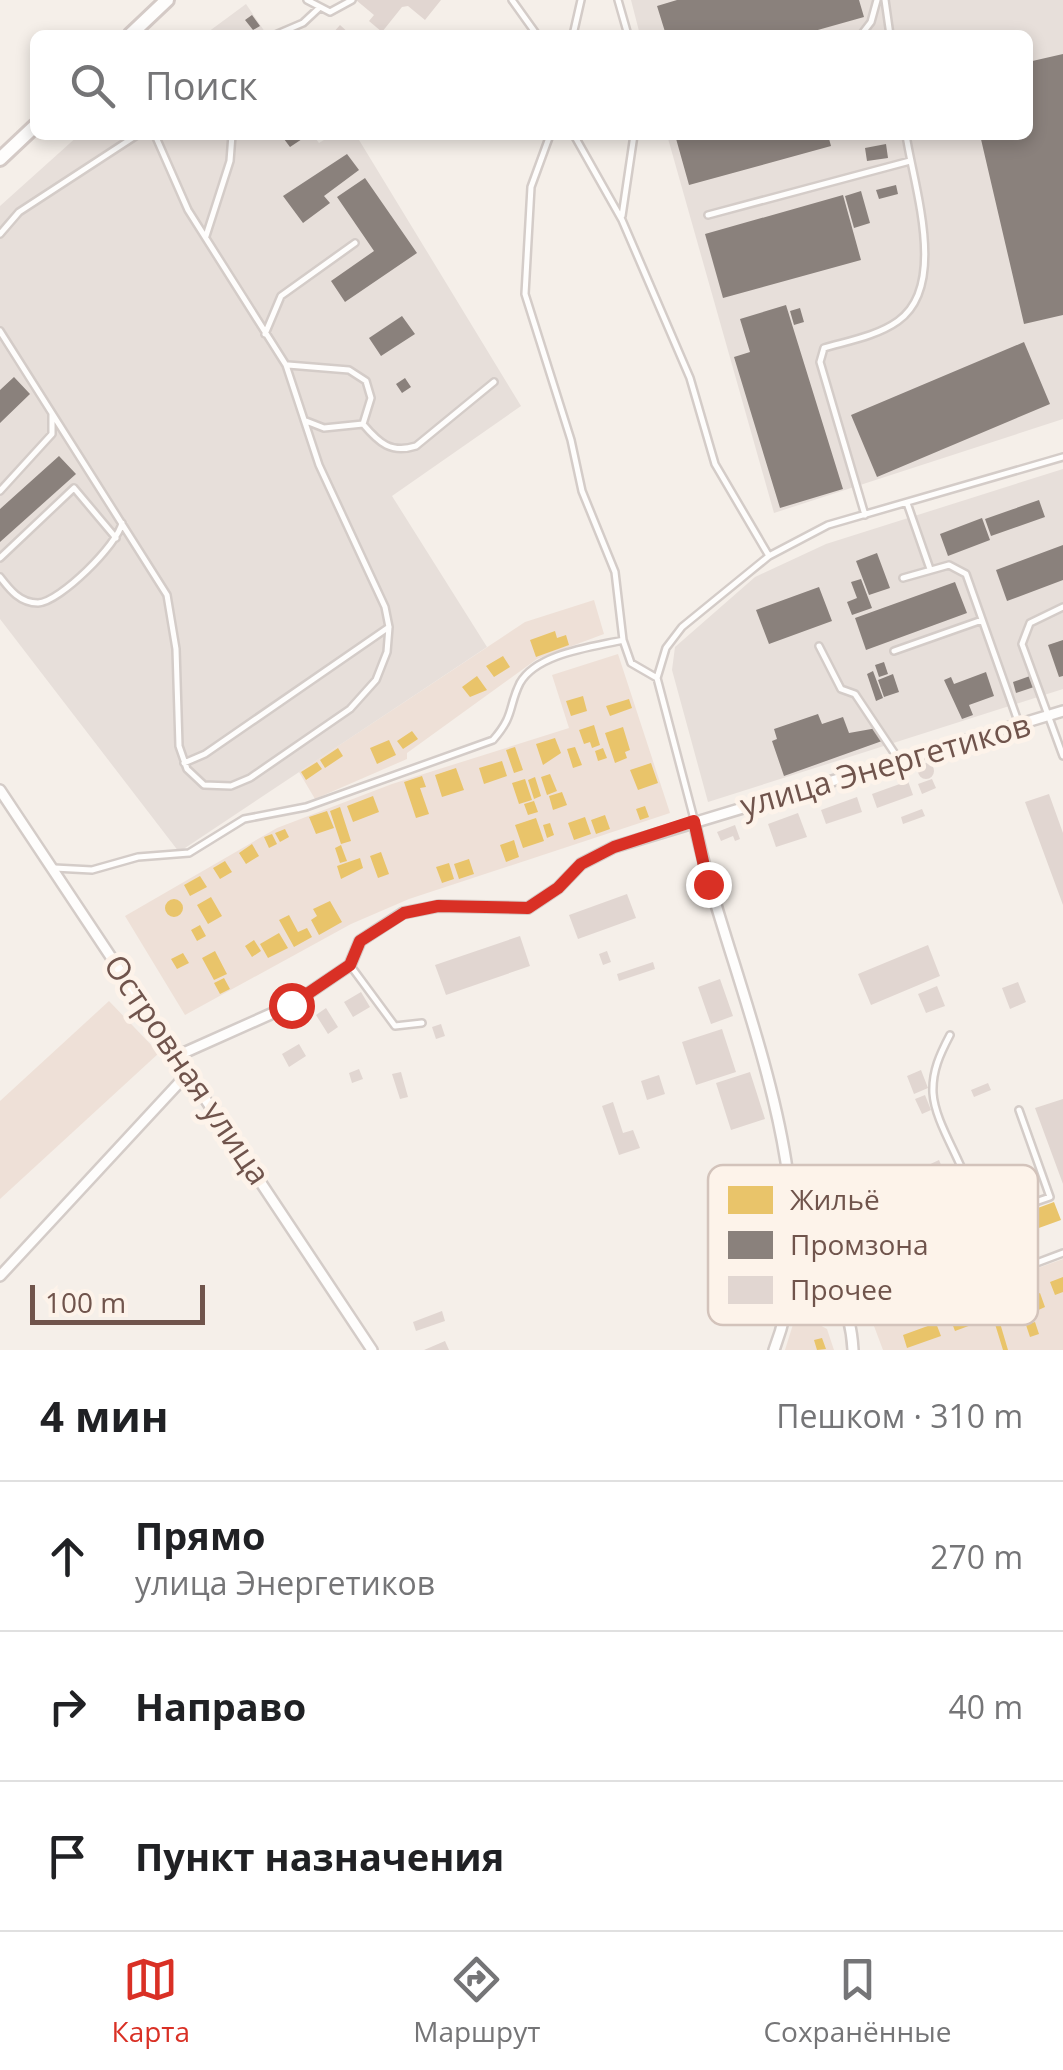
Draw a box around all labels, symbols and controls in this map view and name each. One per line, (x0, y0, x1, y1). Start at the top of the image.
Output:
search box (30, 30, 1033, 140)
icon: search (65, 58, 120, 113)
text: Поиск (145, 59, 258, 111)
street label: улица Энергетиков (735, 702, 1035, 826)
route end (686, 862, 732, 908)
street label: Островная улица (95, 945, 281, 1193)
route start (269, 983, 315, 1029)
legend (708, 1165, 1038, 1325)
text: Жильё (790, 1180, 880, 1218)
text: Промзона (790, 1225, 929, 1263)
text: Прочее (790, 1270, 893, 1308)
scale bar (30, 1280, 205, 1324)
text: 100 m (45, 1283, 126, 1321)
text: 4 мин (40, 1387, 168, 1444)
text: Пешком · 310 m (776, 1394, 1023, 1437)
text: Прямо (135, 1509, 266, 1561)
icon: ahead (40, 1529, 95, 1584)
text: 270 m (930, 1535, 1023, 1578)
text: улица Энергетиков (135, 1561, 435, 1604)
icon: right (40, 1679, 95, 1734)
text: Направо (135, 1680, 306, 1732)
text: 40 m (948, 1685, 1023, 1728)
icon: arrive (40, 1829, 95, 1884)
text: Пункт назначения (135, 1830, 504, 1882)
tab: Карта (112, 1952, 190, 2050)
tab: Маршрут (413, 1952, 540, 2050)
tab: Сохранённые (763, 1952, 951, 2050)

